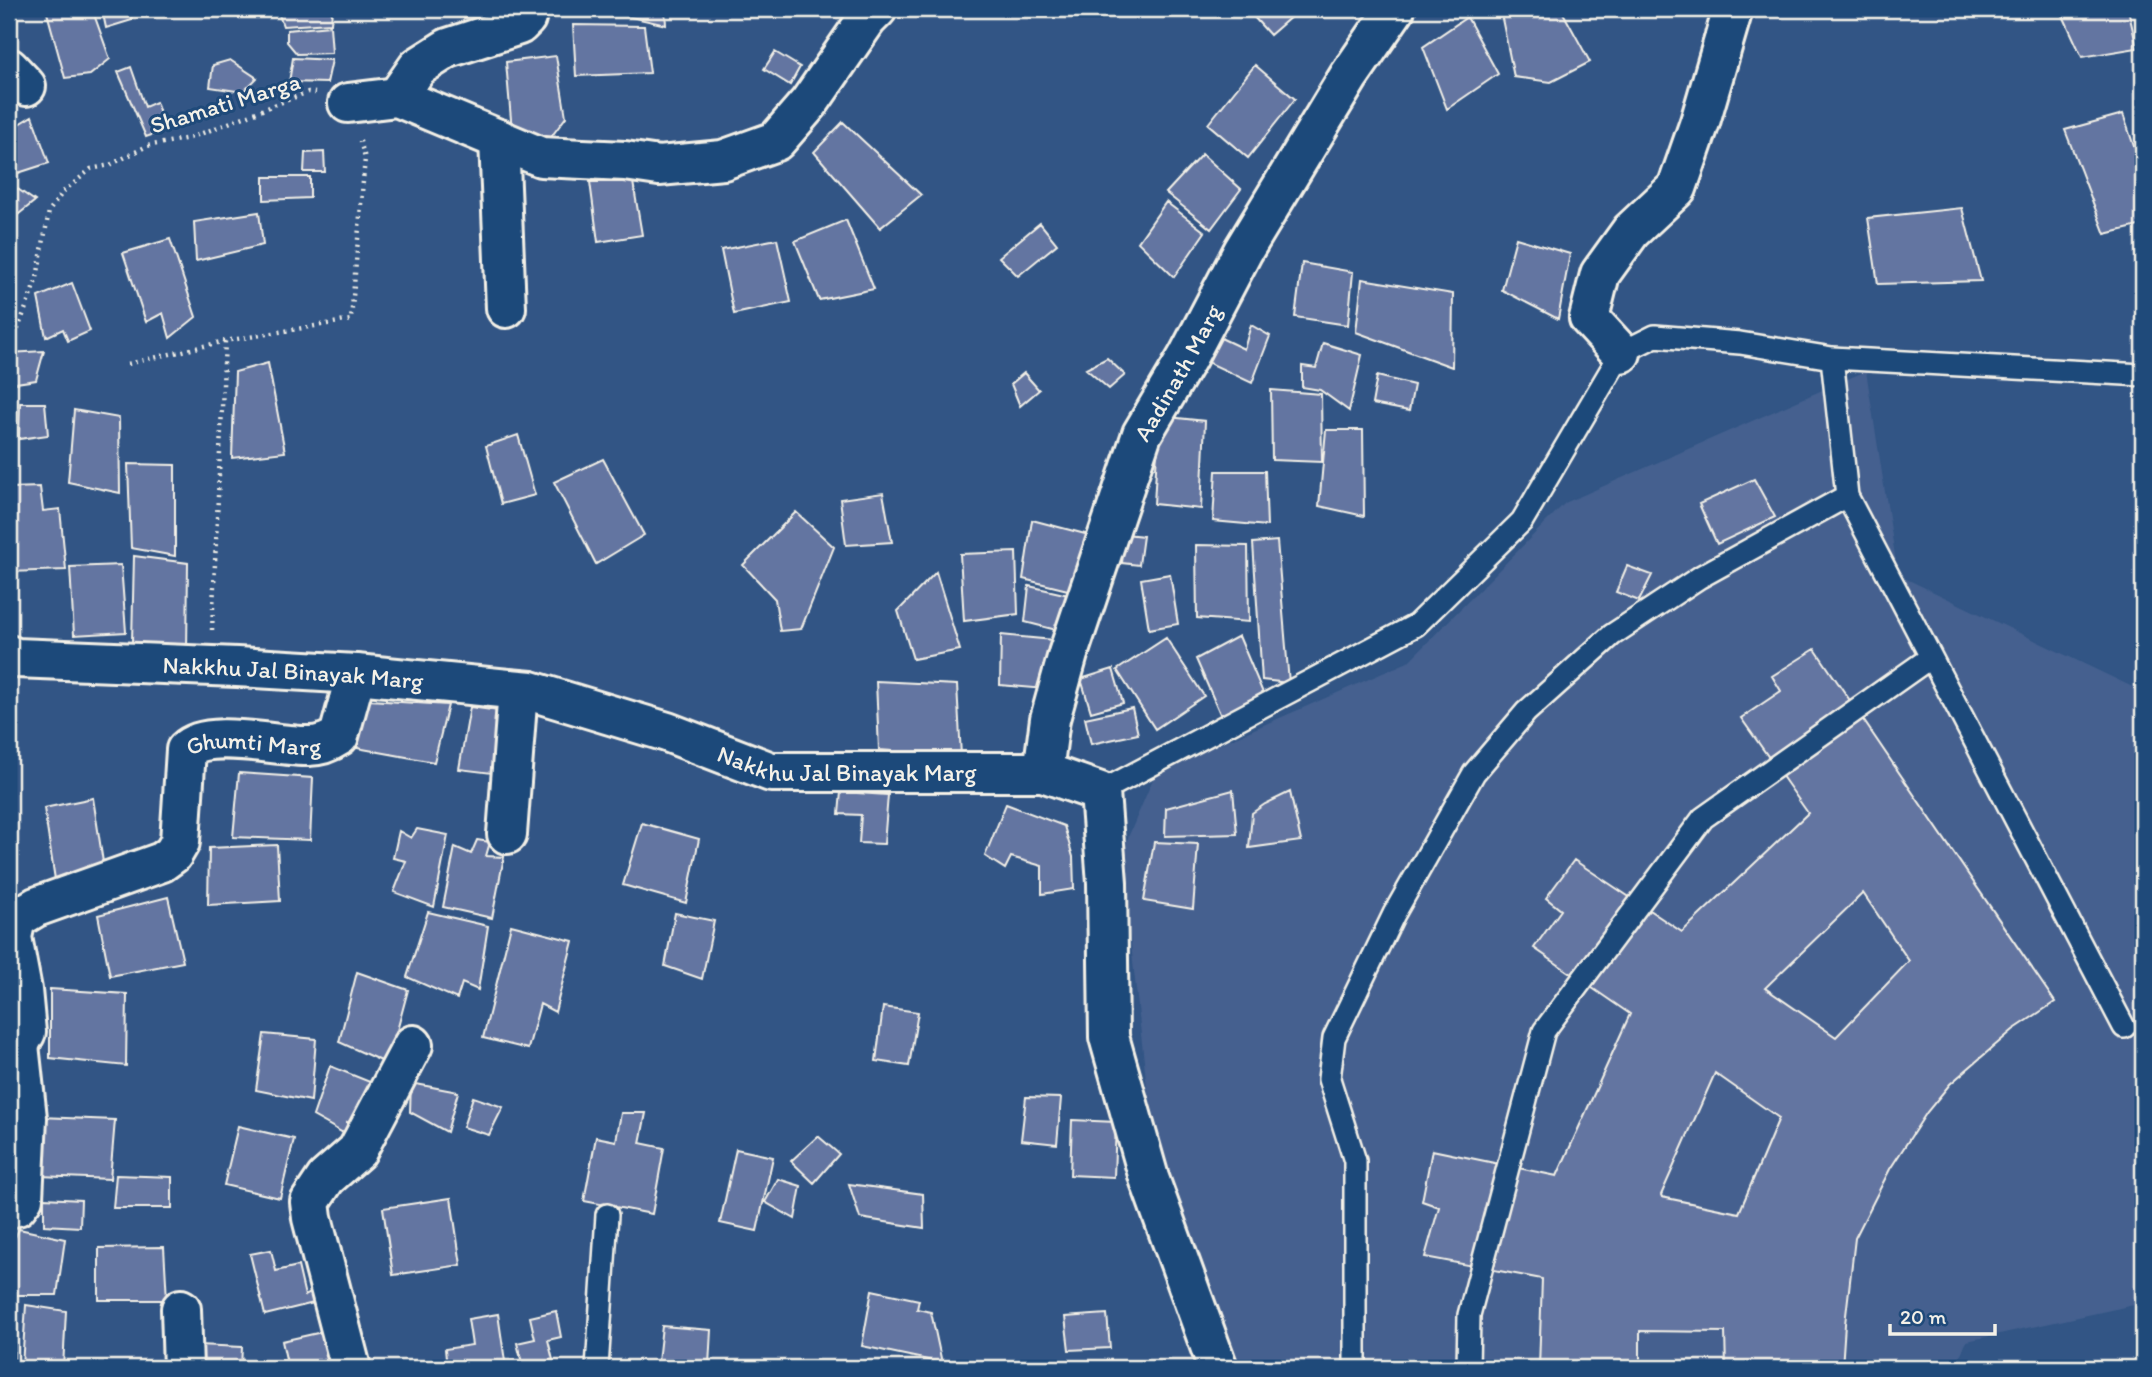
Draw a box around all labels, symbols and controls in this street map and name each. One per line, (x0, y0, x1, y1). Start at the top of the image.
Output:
street label: Shamati Marga (146, 66, 304, 140)
street label: Aadinath Marg (1127, 298, 1228, 446)
street label: Nakkhu Jal Binayak Marg (162, 649, 426, 695)
street label: Ghumti Marg (181, 725, 323, 761)
street label: Nakkhu Jal Binayak Marg (713, 738, 977, 787)
scale bar (1890, 1293, 1994, 1337)
text: 20 m (1900, 1304, 1947, 1329)

